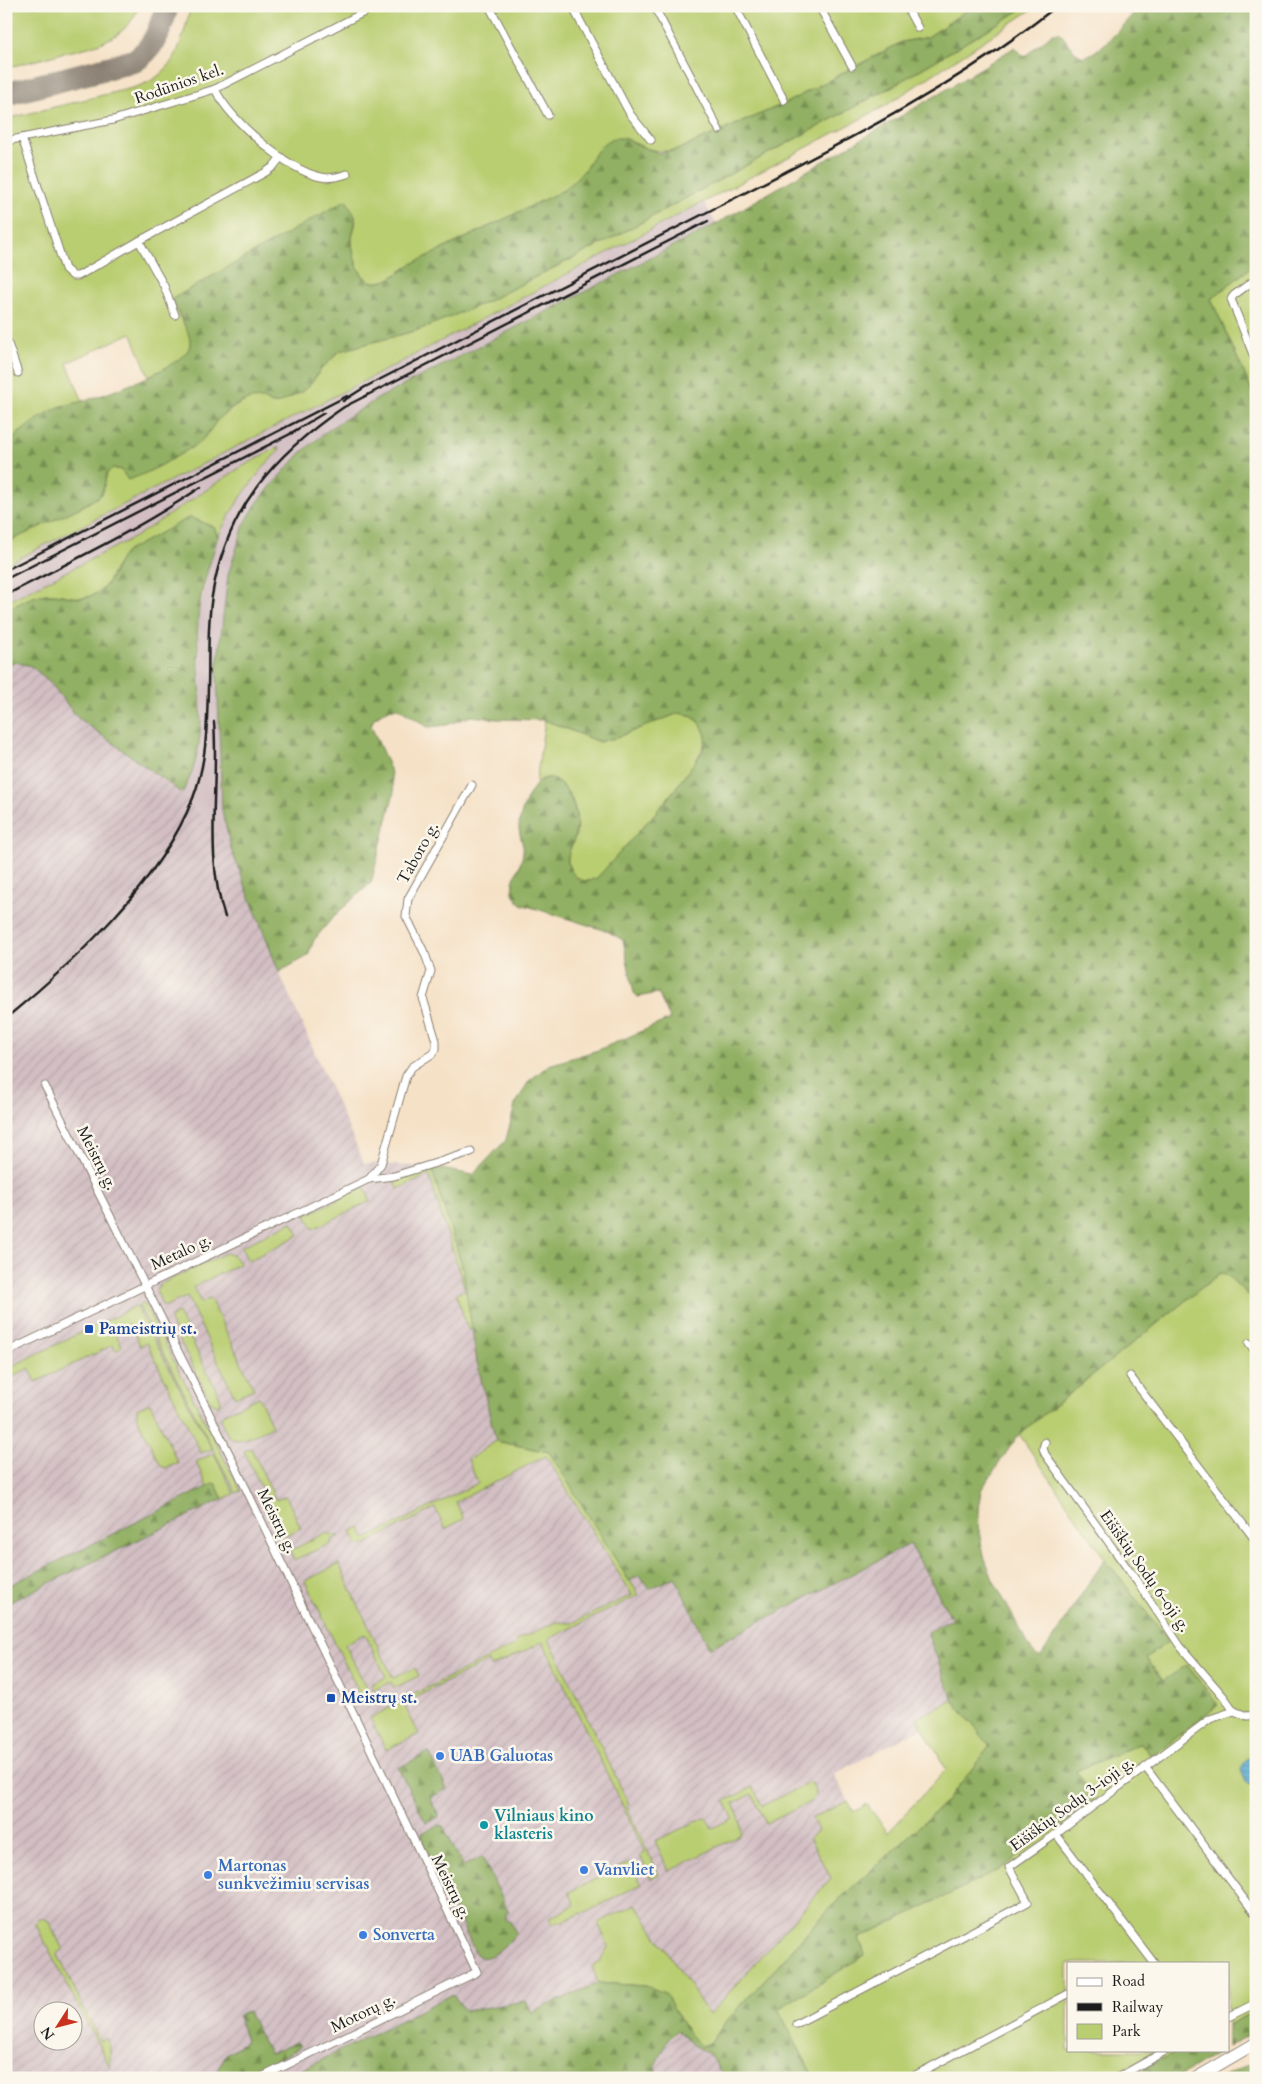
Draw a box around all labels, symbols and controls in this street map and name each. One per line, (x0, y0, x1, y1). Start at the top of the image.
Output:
street label: Rodūnios kel. (132, 58, 226, 110)
street label: Taboro g. (392, 818, 444, 888)
street label: Meistrų g. (71, 1122, 123, 1194)
street label: Metalo g. (147, 1228, 215, 1276)
place label: Pameistrių st. (99, 1318, 197, 1340)
marker: Pameistrių st. (83, 1323, 95, 1335)
street label: Meistrų g. (252, 1485, 302, 1557)
street label: Eišiškių Sodų 6-oji g. (1095, 1506, 1195, 1636)
place label: Meistrų st. (341, 1687, 417, 1709)
marker: Meistrų st. (325, 1692, 337, 1704)
place label: UAB Galuotas (450, 1745, 553, 1767)
marker: UAB Galuotas (434, 1750, 446, 1762)
street label: Eišiškių Sodų 3-ioji g. (1005, 1751, 1139, 1857)
place label: Vilniaus kino klasteris (494, 1805, 594, 1845)
marker: Vilniaus kino klasteris (478, 1819, 490, 1831)
street label: Meistrų g. (426, 1851, 476, 1923)
place label: Martonas sunkvežimiu servisas (218, 1855, 369, 1895)
place label: Vanvliet (594, 1859, 655, 1881)
marker: Vanvliet (578, 1864, 590, 1876)
marker: Martonas sunkvežimiu servisas (202, 1869, 214, 1881)
place label: Sonverta (373, 1924, 435, 1946)
marker: Sonverta (357, 1929, 369, 1941)
legend (1067, 1962, 1230, 2052)
text: Road (1112, 1971, 1145, 1991)
street label: Motorų g. (327, 1988, 399, 2038)
text: Railway (1112, 1997, 1163, 2017)
north arrow (32, 2002, 82, 2052)
text: Park (1112, 2021, 1141, 2041)
text: N (37, 2023, 59, 2044)

